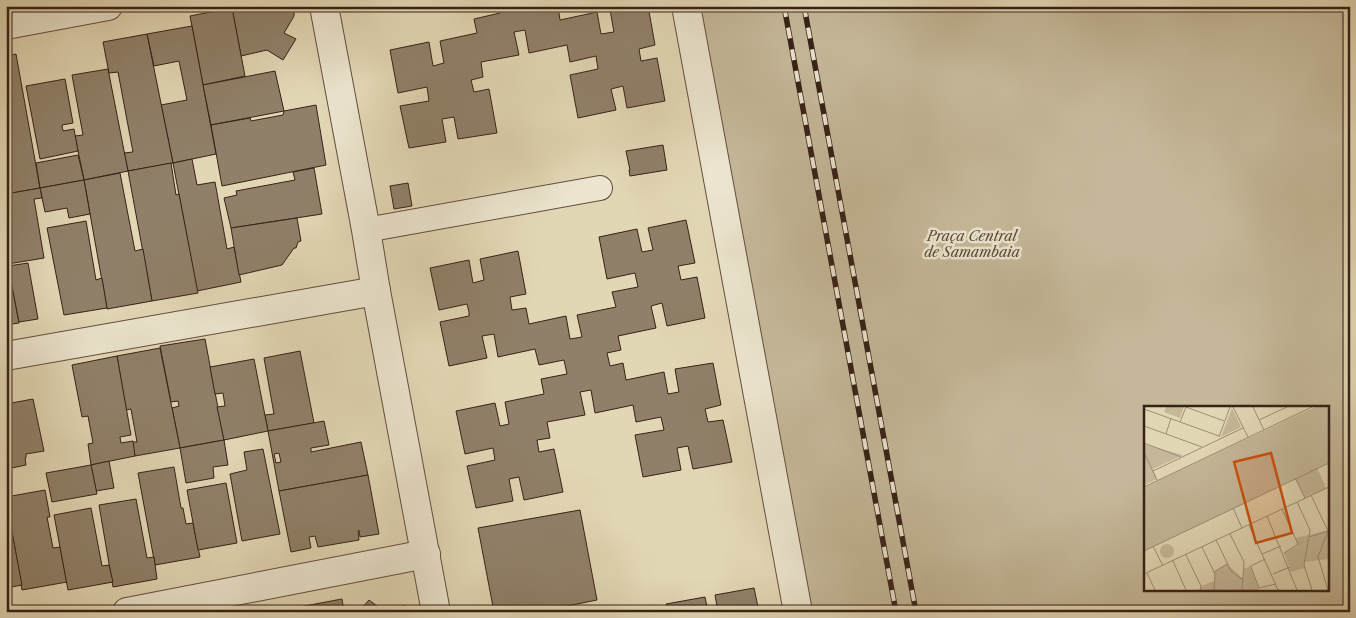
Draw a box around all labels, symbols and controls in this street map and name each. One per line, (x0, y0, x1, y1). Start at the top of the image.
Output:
park label: Praça Central de Samambaia (924, 227, 1020, 261)
inset map (1144, 406, 1328, 590)

